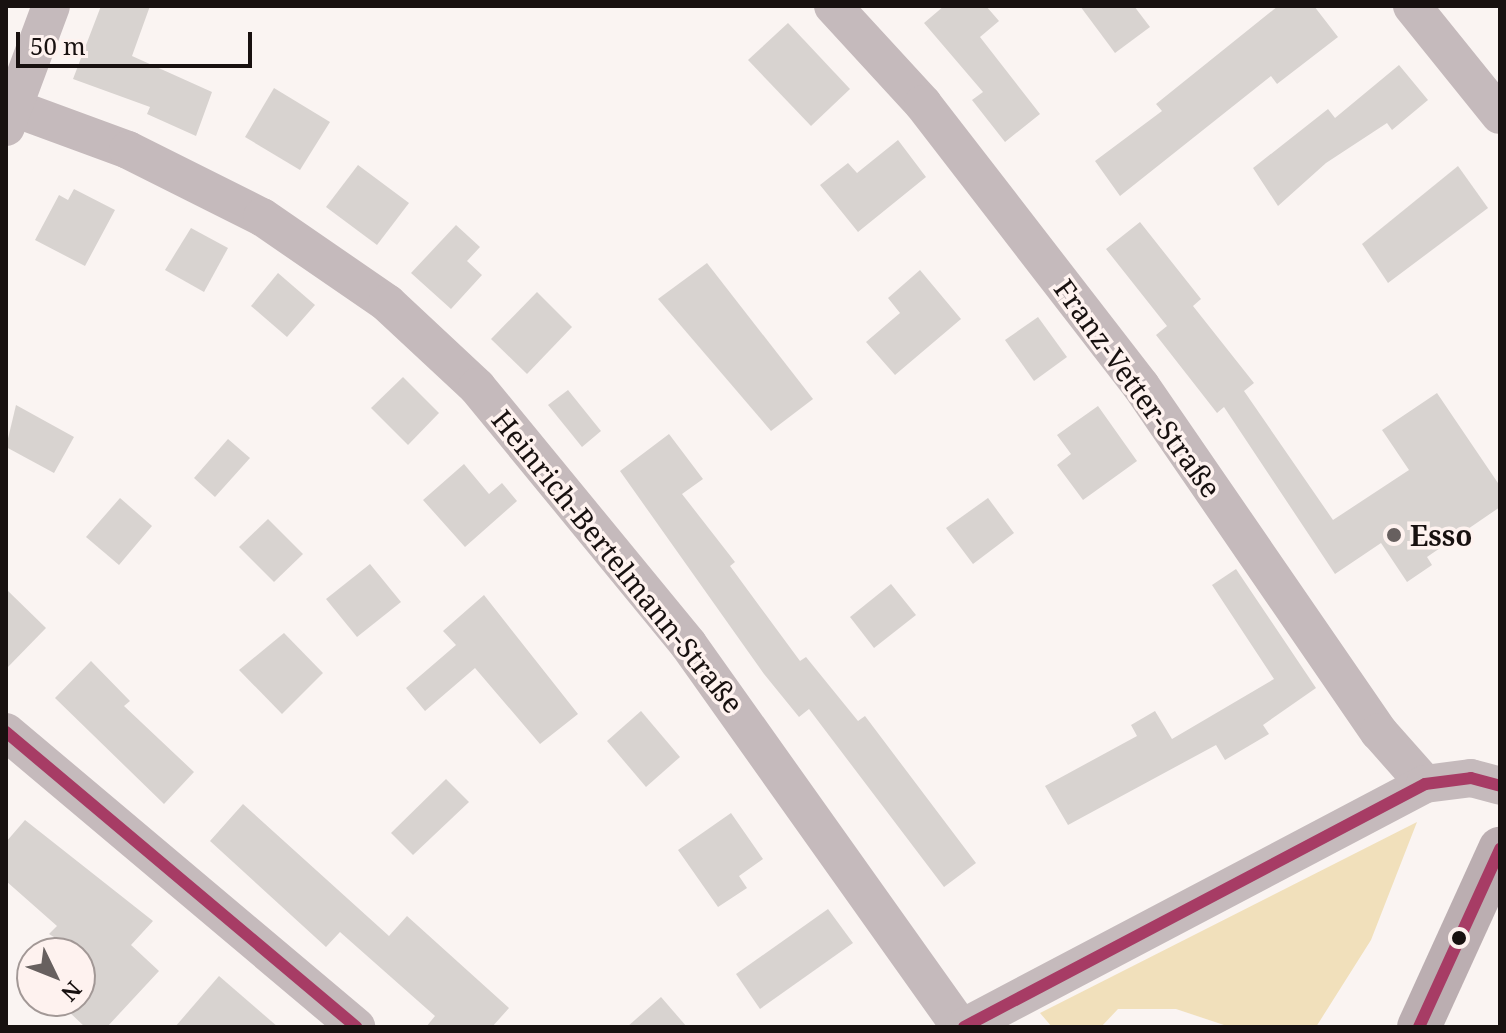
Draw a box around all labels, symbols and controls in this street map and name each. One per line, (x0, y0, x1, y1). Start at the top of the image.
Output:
scale bar (20, 16, 256, 66)
text: 50 m (30, 29, 86, 62)
street label: Franz-Vetter-Straße (1048, 272, 1228, 504)
street label: Heinrich-Bertelmann-Straße (485, 403, 751, 719)
place label: Esso (1410, 518, 1472, 552)
marker: Esso (1385, 526, 1403, 544)
unlabelled marker (1451, 930, 1467, 946)
north arrow (16, 937, 96, 1017)
text: N (55, 975, 89, 1009)

